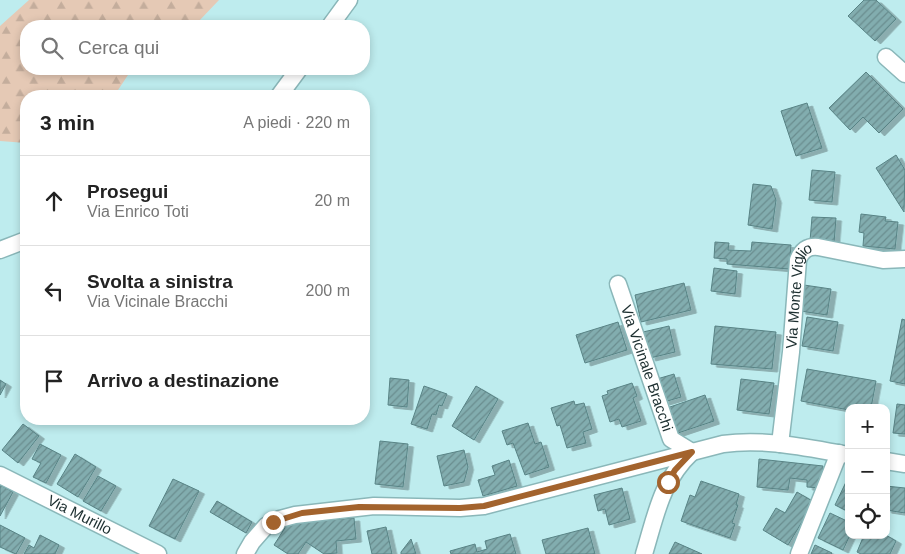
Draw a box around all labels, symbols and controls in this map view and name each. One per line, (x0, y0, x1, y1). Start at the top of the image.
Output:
search box (20, 20, 370, 75)
icon: search (38, 34, 66, 62)
text: Cerca qui (78, 37, 159, 58)
text: 3 min (40, 111, 95, 134)
text: A piedi · 220 m (243, 114, 350, 131)
text: Prosegui (87, 181, 168, 202)
icon: ahead (40, 187, 68, 215)
text: 20 m (314, 192, 350, 209)
text: Via Enrico Toti (87, 203, 189, 220)
street label: Via Monte Viglio (782, 239, 814, 349)
text: Svolta a sinistra (87, 271, 233, 292)
icon: left (40, 277, 68, 305)
text: 200 m (306, 282, 350, 299)
text: Via Vicinale Bracchi (87, 293, 228, 310)
street label: Via Vicinale Bracchi (618, 303, 677, 433)
icon: arrive (40, 367, 68, 395)
text: Arrivo a destinazione (87, 370, 279, 391)
map controls (845, 404, 890, 539)
button: + (845, 404, 890, 449)
button: − (845, 449, 890, 494)
route start (657, 471, 680, 494)
street label: Via Murillo (45, 491, 115, 538)
button: locate (845, 494, 890, 539)
route end (262, 511, 285, 534)

